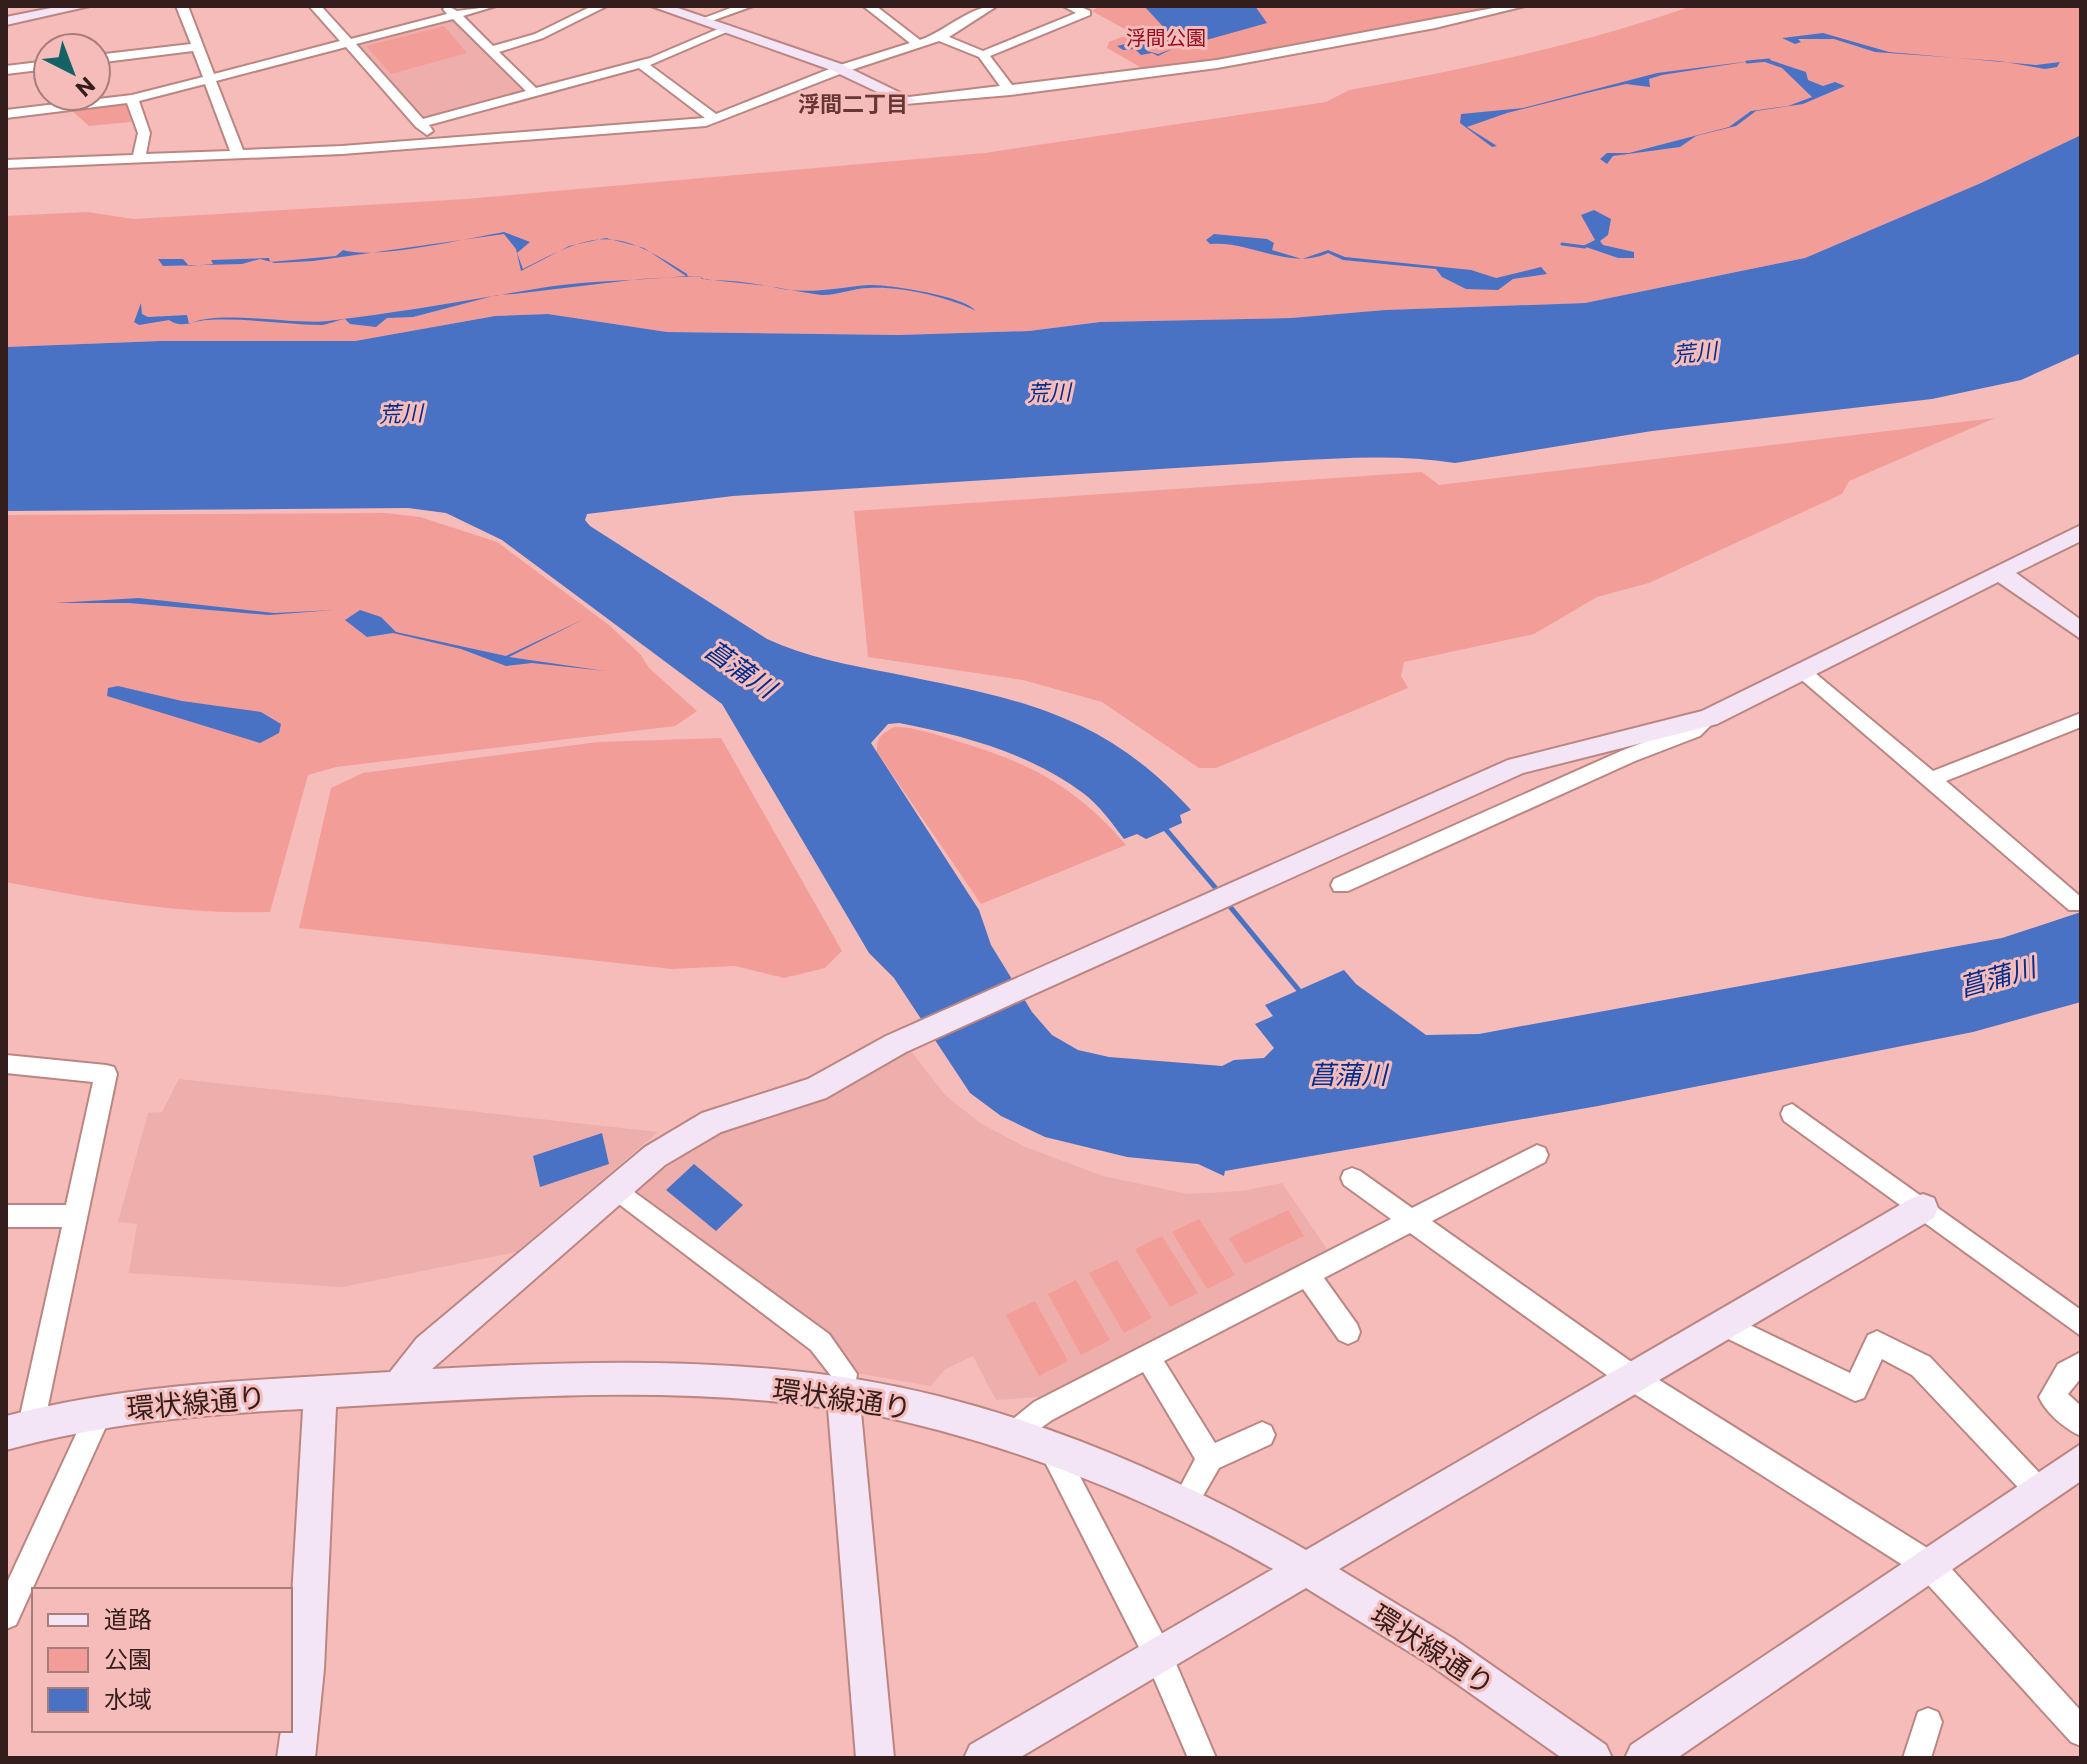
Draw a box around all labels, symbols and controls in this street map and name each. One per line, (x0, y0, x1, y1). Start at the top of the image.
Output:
park label: 浮間公園 (1126, 25, 1206, 49)
north arrow (32, 32, 112, 112)
text: N (71, 72, 101, 103)
district label: 浮間二丁目 (798, 90, 908, 117)
water label: 荒川 (1672, 336, 1720, 368)
water label: 荒川 (1027, 378, 1073, 406)
water label: 荒川 (379, 399, 425, 427)
water label: 菖蒲川 (700, 633, 784, 705)
water label: 菖蒲川 (1955, 950, 2042, 1002)
water label: 菖蒲川 (1309, 1058, 1390, 1089)
street label: 環状線通り (770, 1371, 914, 1425)
street label: 環状線通り (125, 1379, 267, 1425)
legend (32, 1588, 292, 1732)
street label: 環状線通り (1365, 1597, 1501, 1701)
text: 道路 (104, 1604, 152, 1633)
text: 公園 (104, 1644, 152, 1673)
text: 水域 (104, 1684, 152, 1713)

